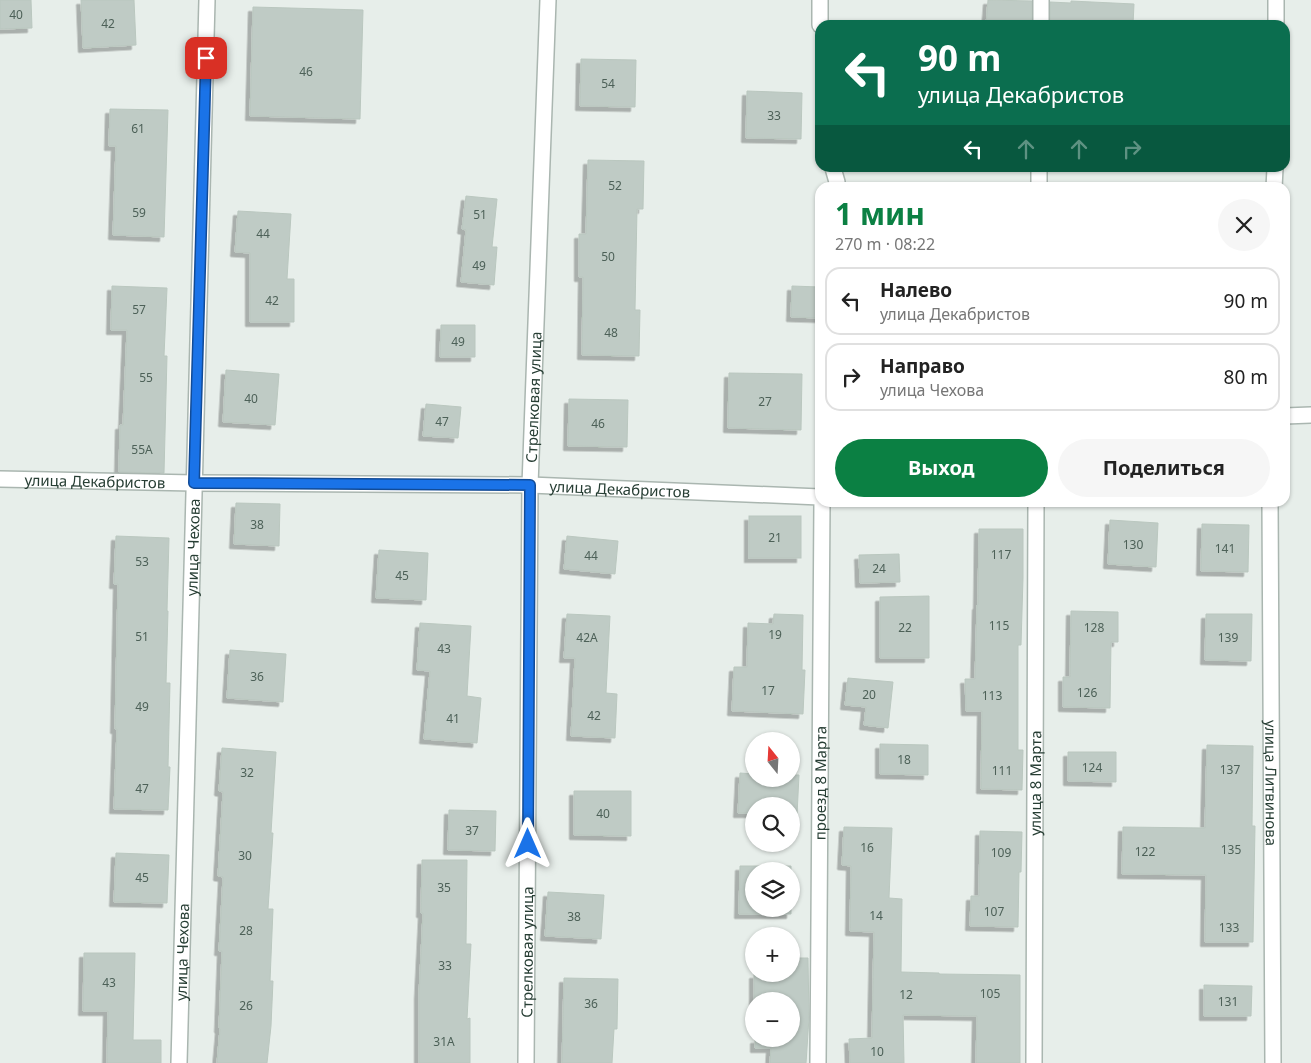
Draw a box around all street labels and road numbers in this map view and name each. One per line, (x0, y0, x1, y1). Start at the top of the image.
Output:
street label: Стрелковая улица (521, 331, 546, 463)
street label: улица Декабристов (24, 470, 166, 492)
street label: улица Декабристов (549, 476, 691, 502)
street label: улица Чехова (181, 498, 204, 596)
street label: улица Литвинова (1261, 720, 1282, 846)
street label: проезд 8 Марта (810, 726, 830, 840)
street label: улица 8 Марта (1025, 730, 1045, 836)
street label: Стрелковая улица (516, 886, 537, 1018)
street label: улица Чехова (171, 903, 193, 1001)

